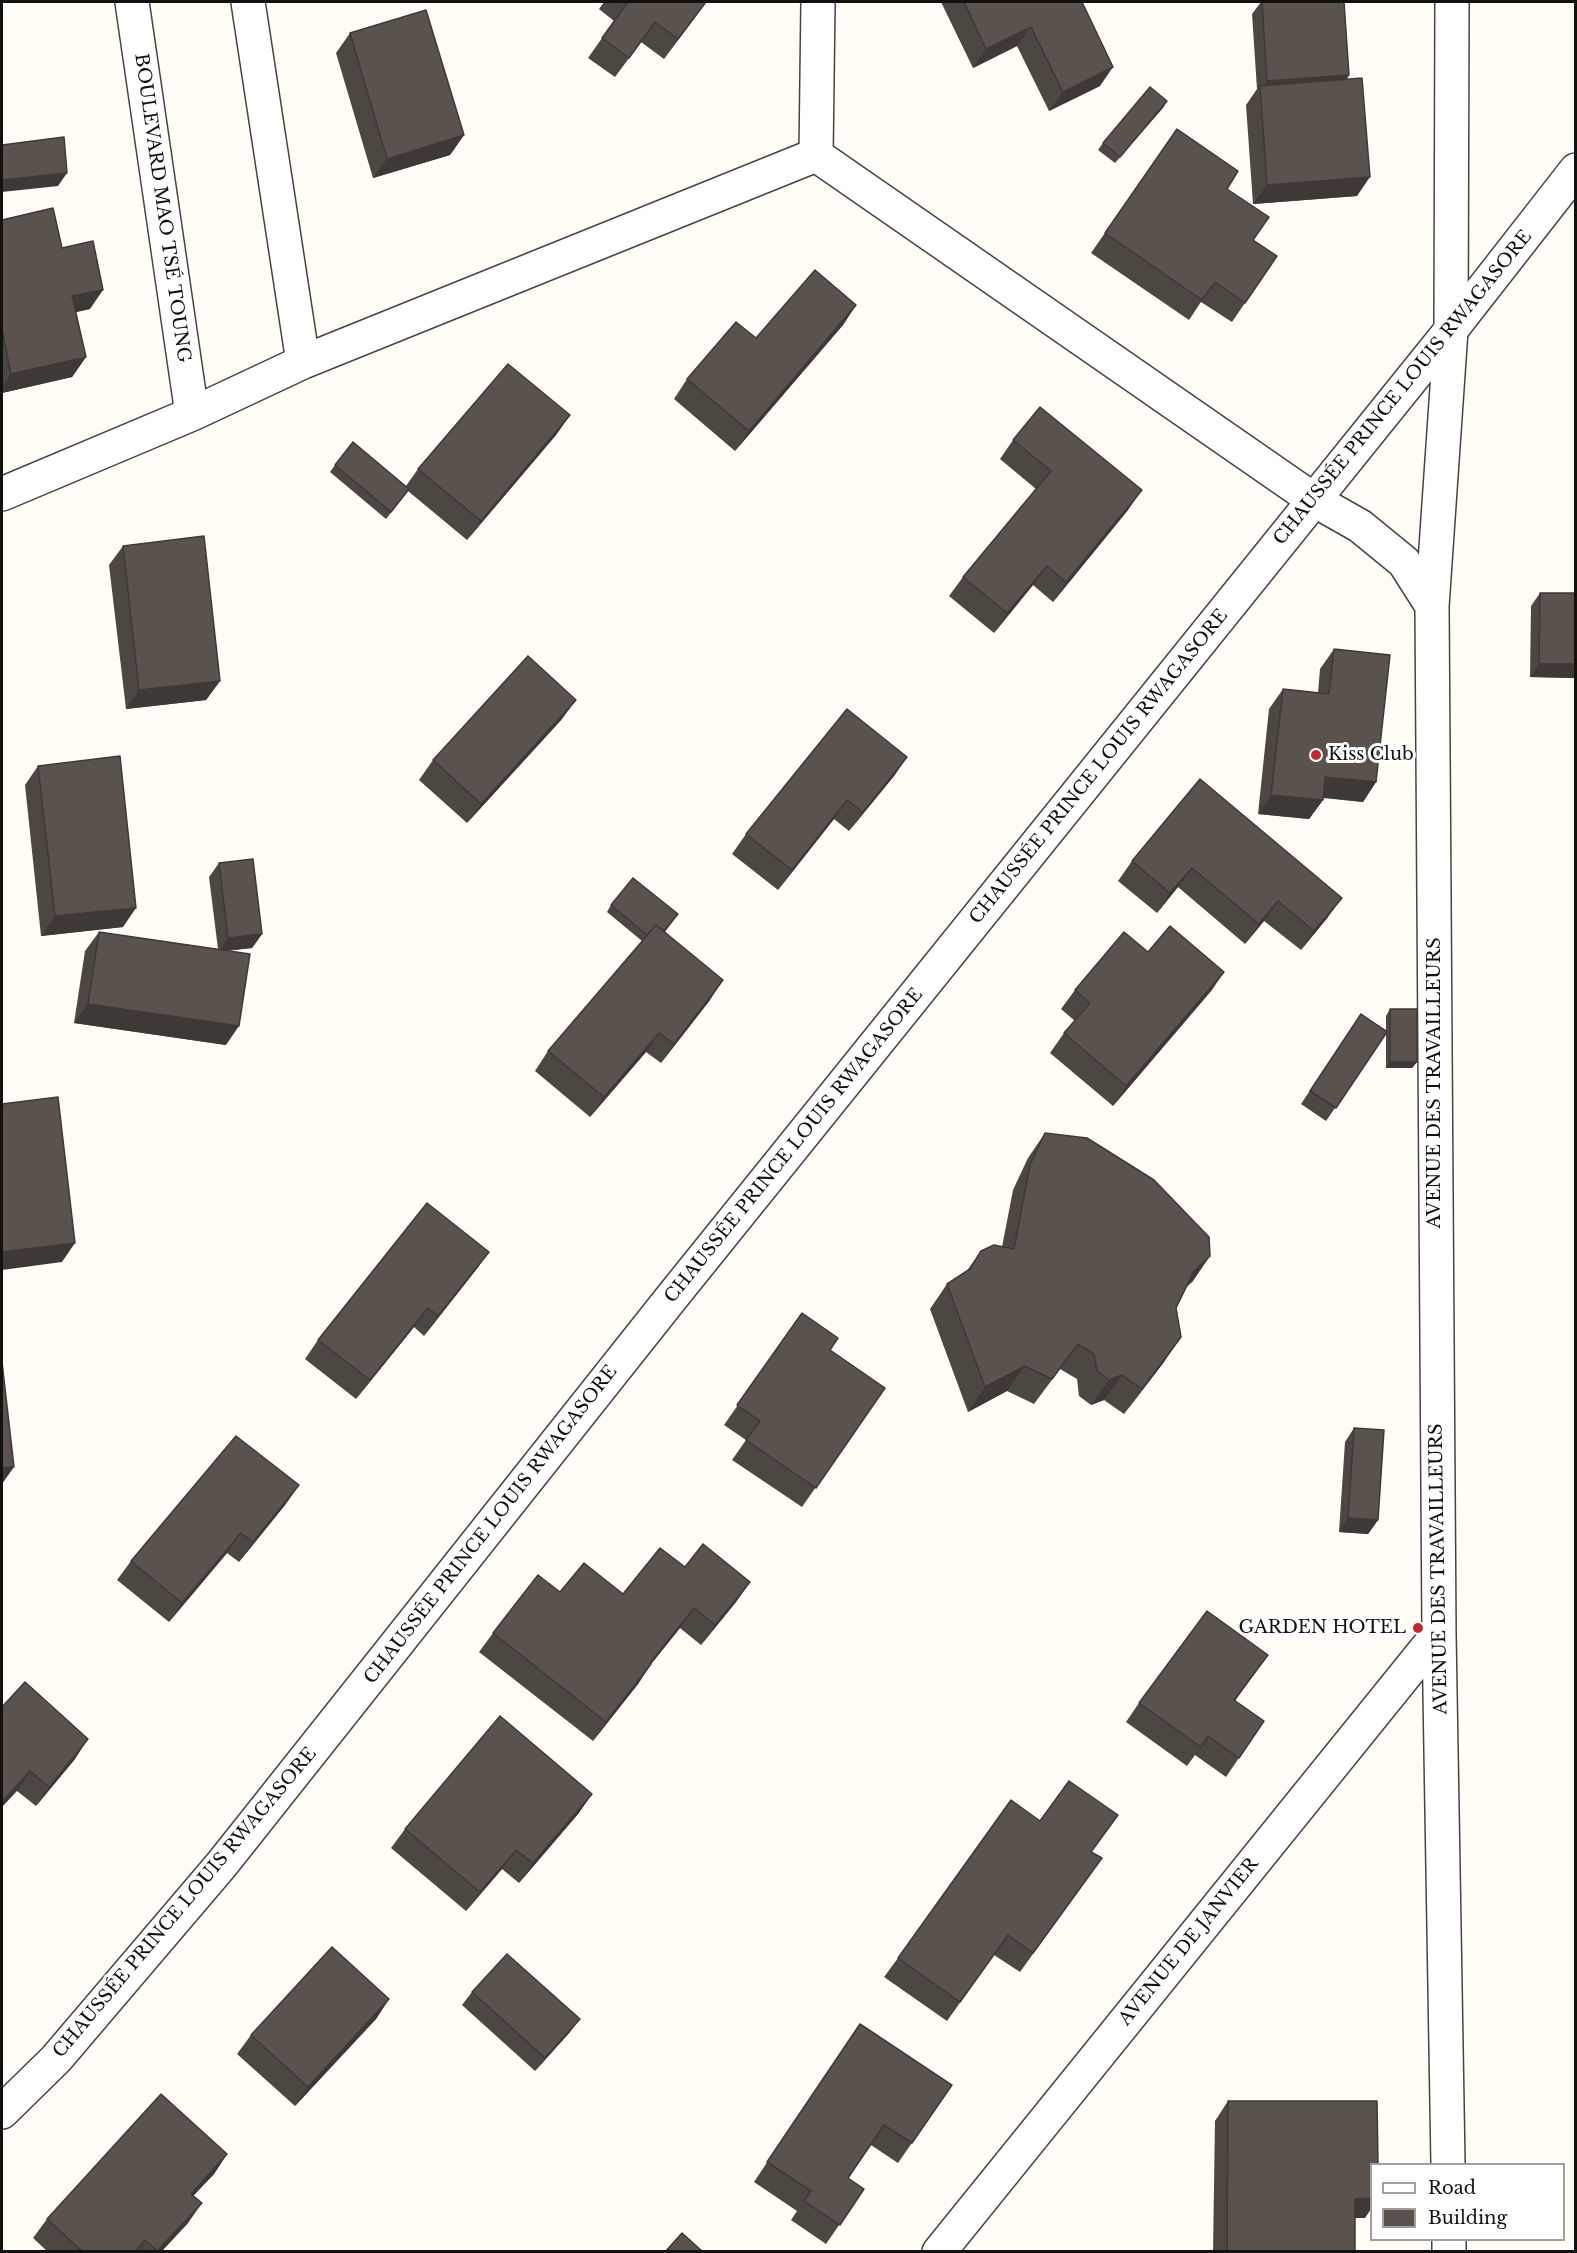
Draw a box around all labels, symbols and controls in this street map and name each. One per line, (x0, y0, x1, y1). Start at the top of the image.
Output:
street label: BOULEVARD MAO TSÉ TOUNG (130, 52, 194, 364)
street label: CHAUSSÉE PRINCE LOUIS RWAGASORE (1269, 226, 1537, 550)
street label: CHAUSSÉE PRINCE LOUIS RWAGASORE (965, 605, 1233, 929)
place label: Kiss Club (1328, 744, 1414, 766)
marker: Kiss Club (1309, 748, 1323, 762)
street label: AVENUE DES TRAVAILLEURS (1424, 938, 1446, 1228)
street label: CHAUSSÉE PRINCE LOUIS RWAGASORE (660, 984, 928, 1308)
street label: CHAUSSÉE PRINCE LOUIS RWAGASORE (360, 1361, 622, 1689)
street label: AVENUE DES TRAVAILLEURS (1426, 1423, 1452, 1715)
place label: GARDEN HOTEL (1238, 1617, 1406, 1639)
marker: GARDEN HOTEL (1411, 1621, 1425, 1635)
street label: CHAUSSÉE PRINCE LOUIS RWAGASORE (49, 1744, 321, 2062)
street label: AVENUE DE JANVIER (1115, 1854, 1263, 2030)
legend (1370, 2163, 1565, 2241)
text: Road (1428, 2177, 1476, 2199)
text: Building (1428, 2207, 1507, 2229)

